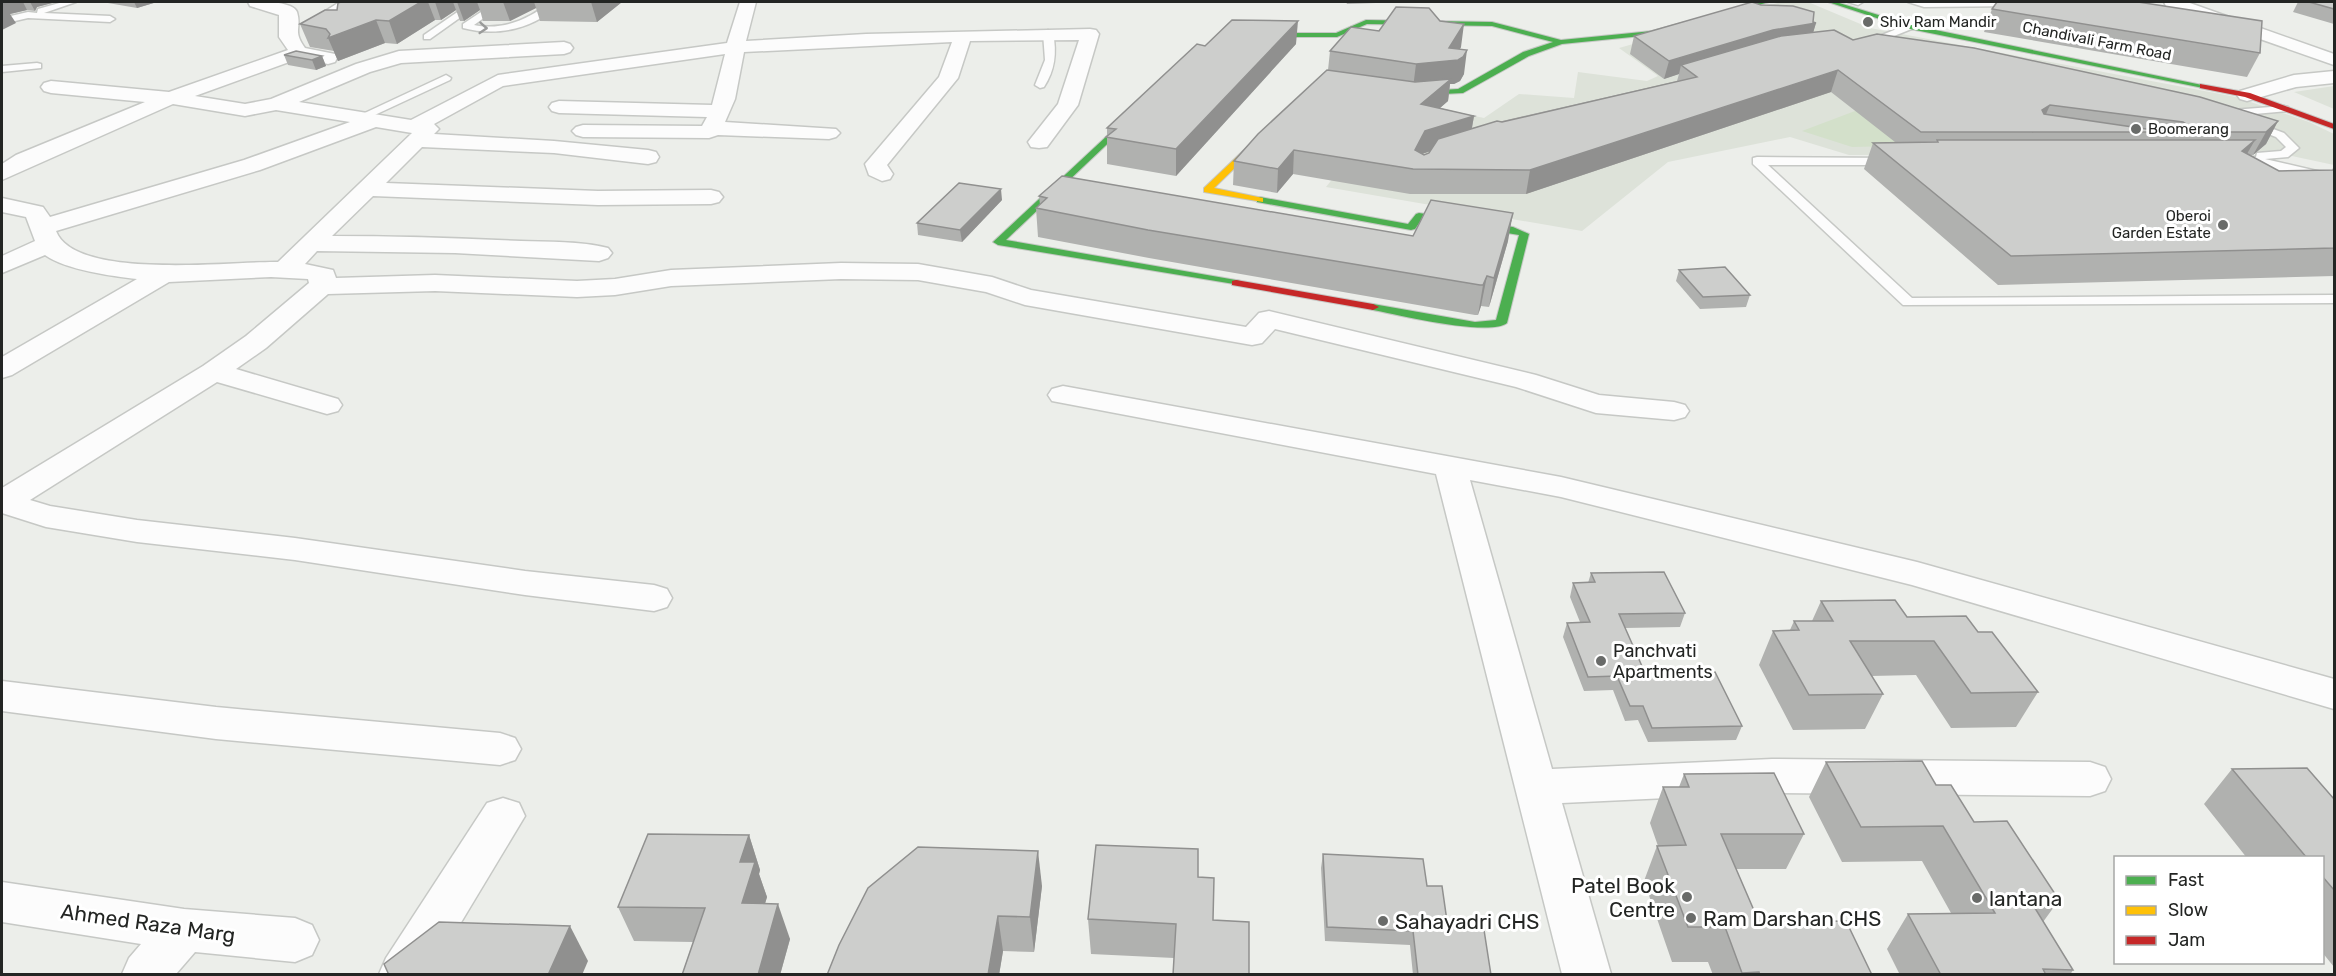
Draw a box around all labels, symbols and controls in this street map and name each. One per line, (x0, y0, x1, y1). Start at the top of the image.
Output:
place label: Shiv Ram Mandir (1880, 13, 1997, 31)
marker: Shiv Ram Mandir (1861, 15, 1875, 29)
street label: Chandivali Farm Road (2021, 18, 2173, 64)
one-way arrow (478, 21, 487, 34)
place label: Boomerang (2148, 120, 2229, 138)
marker: Boomerang (2129, 122, 2143, 136)
place label: Oberoi Garden Estate (2112, 207, 2211, 242)
marker: Oberoi Garden Estate (2216, 218, 2230, 232)
place label: Panchvati Apartments (1613, 640, 1713, 683)
marker: Panchvati Apartments (1594, 654, 1608, 668)
legend (2114, 856, 2324, 964)
text: Fast (2168, 869, 2204, 891)
place label: Patel Book Centre (1571, 873, 1675, 922)
place label: lantana (1989, 886, 2062, 911)
marker: Patel Book Centre (1680, 890, 1694, 904)
marker: lantana (1970, 891, 1984, 905)
street label: Ahmed Raza Marg (59, 898, 237, 948)
text: Slow (2168, 899, 2208, 921)
place label: Ram Darshan CHS (1703, 906, 1881, 931)
place label: Sahayadri CHS (1395, 909, 1539, 934)
marker: Ram Darshan CHS (1684, 911, 1698, 925)
marker: Sahayadri CHS (1376, 914, 1390, 928)
text: Jam (2168, 929, 2205, 951)

